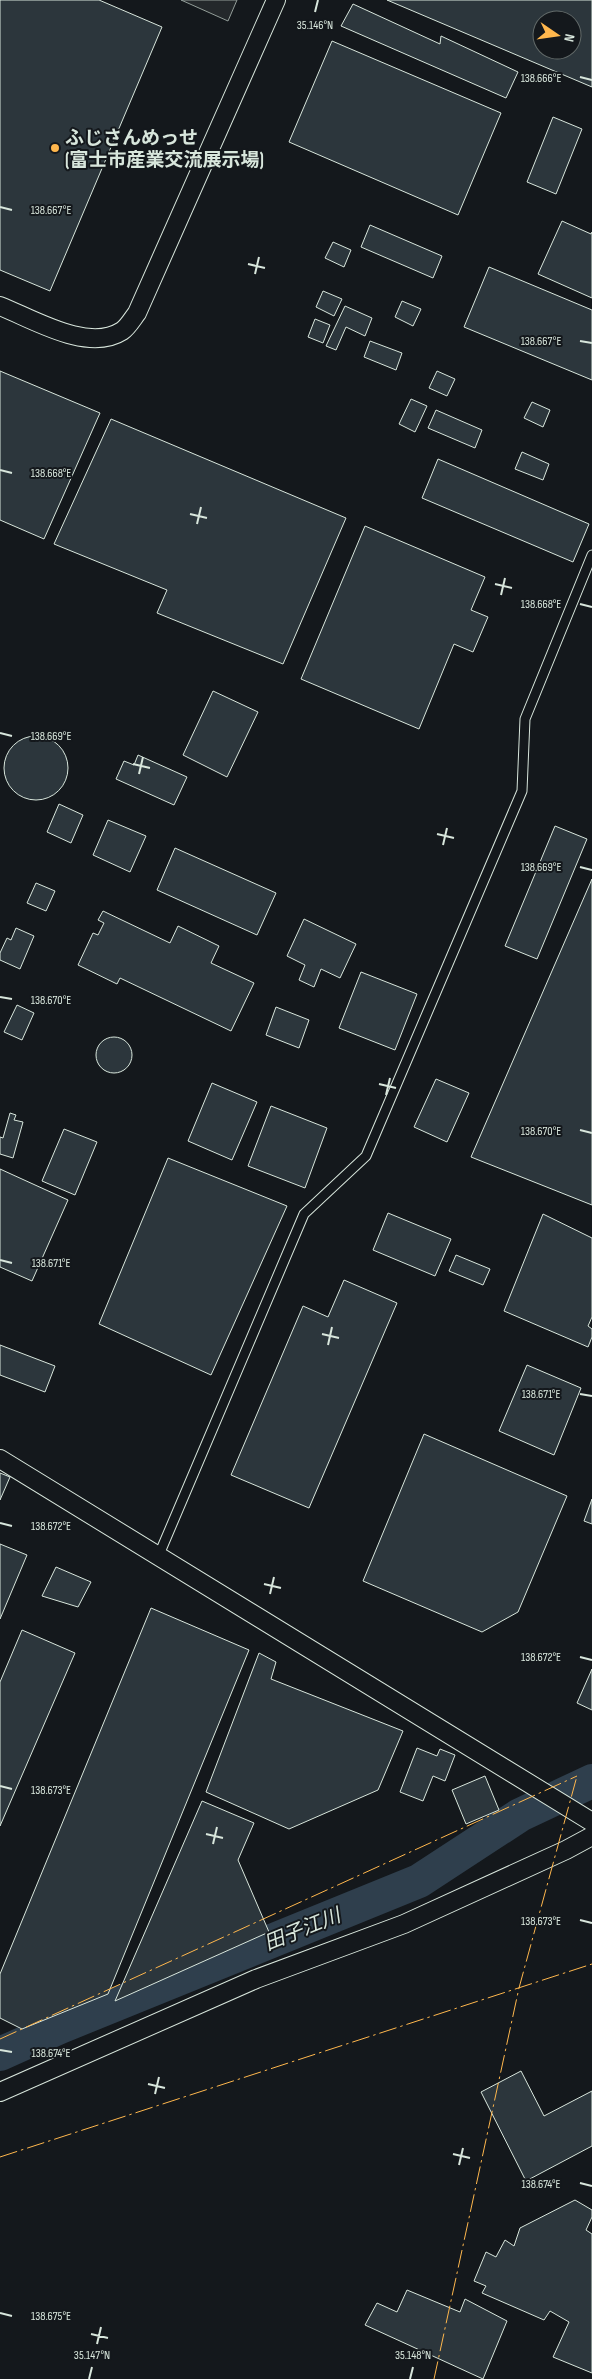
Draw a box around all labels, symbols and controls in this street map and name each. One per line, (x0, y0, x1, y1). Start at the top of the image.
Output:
north arrow (532, 10, 582, 60)
text: 35.146°N (297, 18, 333, 33)
text: N (560, 32, 578, 43)
text: 138.666°E (521, 71, 561, 86)
place label: ふじさんめっせ (富士市産業交流展示場) (65, 127, 264, 172)
marker: ふじさんめっせ (富士市産業交流展示場) (49, 142, 61, 154)
text: 138.667°E (31, 203, 71, 218)
text: 138.667°E (521, 334, 561, 349)
text: 138.668°E (31, 466, 71, 481)
text: 138.668°E (521, 597, 561, 612)
text: 138.669°E (31, 729, 71, 744)
text: 138.669°E (521, 860, 561, 875)
text: 138.670°E (31, 993, 71, 1008)
text: 138.670°E (521, 1124, 561, 1139)
text: 138.671°E (32, 1256, 70, 1271)
text: 138.671°E (522, 1387, 560, 1402)
text: 138.672°E (31, 1519, 71, 1534)
text: 138.672°E (521, 1650, 561, 1665)
text: 138.673°E (31, 1783, 71, 1798)
water label: 田子江川 (261, 1903, 346, 1956)
text: 138.673°E (521, 1914, 561, 1929)
text: 138.674°E (32, 2046, 71, 2061)
text: 138.674°E (522, 2177, 561, 2192)
text: 138.675°E (31, 2309, 71, 2324)
text: 35.147°N (74, 2348, 110, 2363)
text: 35.148°N (395, 2348, 431, 2363)

